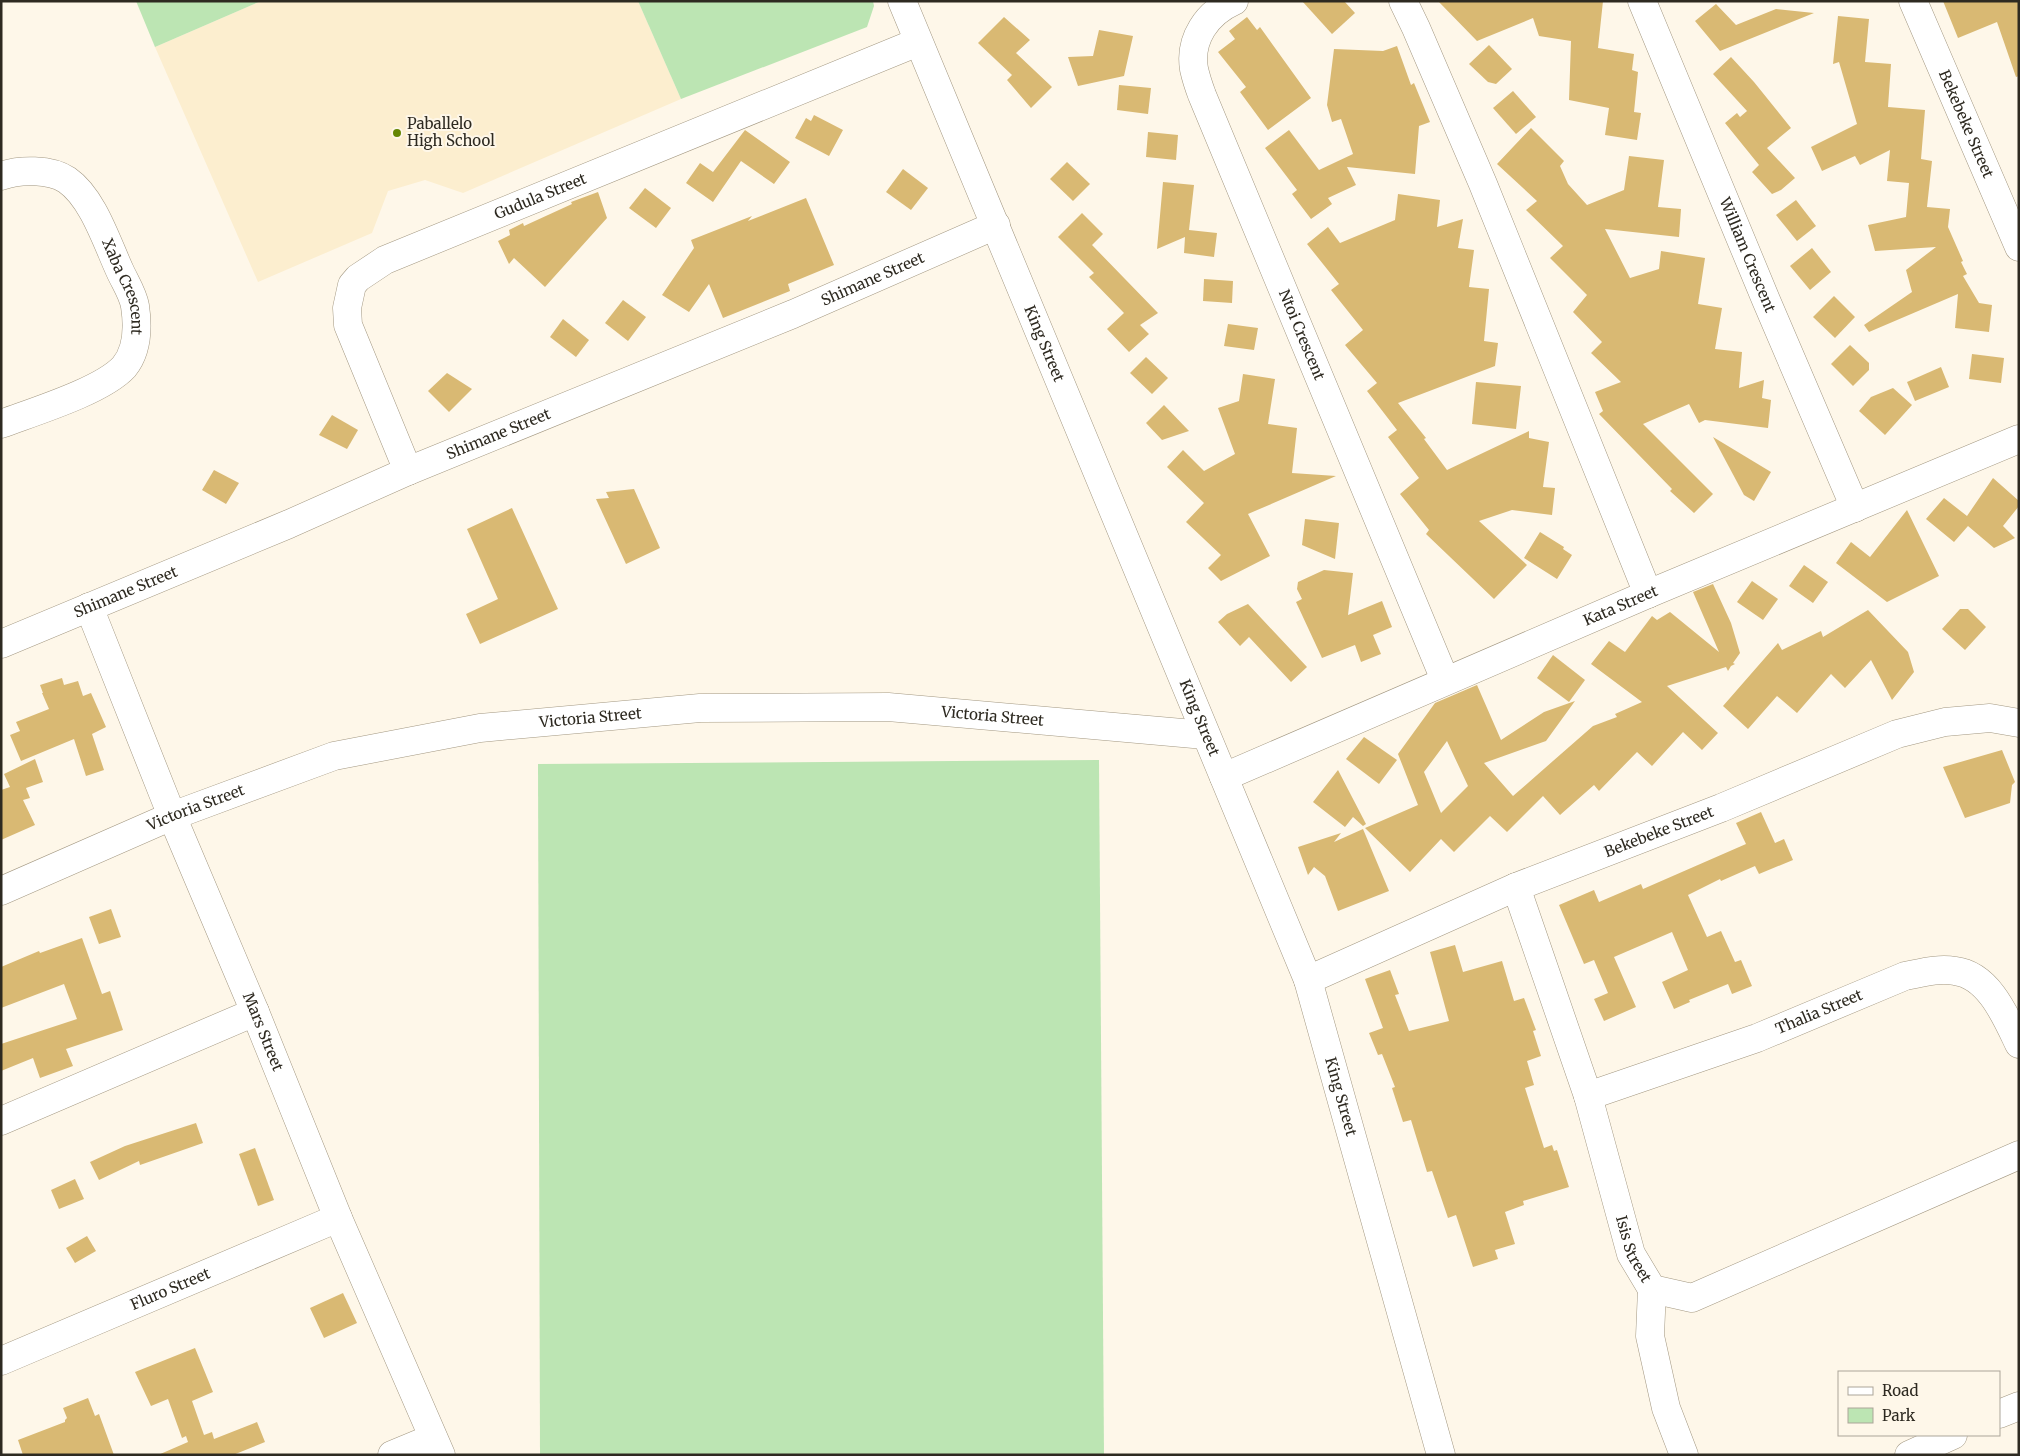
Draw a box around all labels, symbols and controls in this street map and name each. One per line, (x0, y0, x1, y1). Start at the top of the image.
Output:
street label: Bekebeke Street (1935, 67, 1998, 181)
place label: Paballelo High School (407, 114, 495, 150)
marker: Paballelo High School (391, 127, 403, 139)
street label: Gudula Street (491, 169, 589, 223)
street label: William Crescent (1715, 194, 1780, 315)
street label: Xaba Crescent (98, 236, 147, 336)
street label: Shimane Street (818, 248, 927, 310)
street label: Ntoi Crescent (1275, 287, 1329, 383)
street label: King Street (1020, 302, 1069, 385)
street label: Shimane Street (443, 404, 553, 463)
street label: Shimane Street (71, 561, 180, 622)
street label: Kata Street (1580, 581, 1661, 630)
street label: King Street (1175, 677, 1224, 759)
street label: Victoria Street (940, 702, 1045, 730)
street label: Victoria Street (537, 703, 643, 732)
street label: Victoria Street (143, 780, 247, 835)
street label: Bekebeke Street (1601, 802, 1716, 861)
street label: Thalia Street (1773, 985, 1865, 1038)
street label: Mars Street (239, 989, 288, 1074)
street label: King Street (1321, 1055, 1361, 1138)
street label: Isis Street (1612, 1213, 1656, 1286)
street label: Fluro Street (128, 1263, 213, 1314)
legend (1838, 1371, 2000, 1436)
text: Road (1882, 1381, 1918, 1400)
text: Park (1882, 1406, 1916, 1425)

